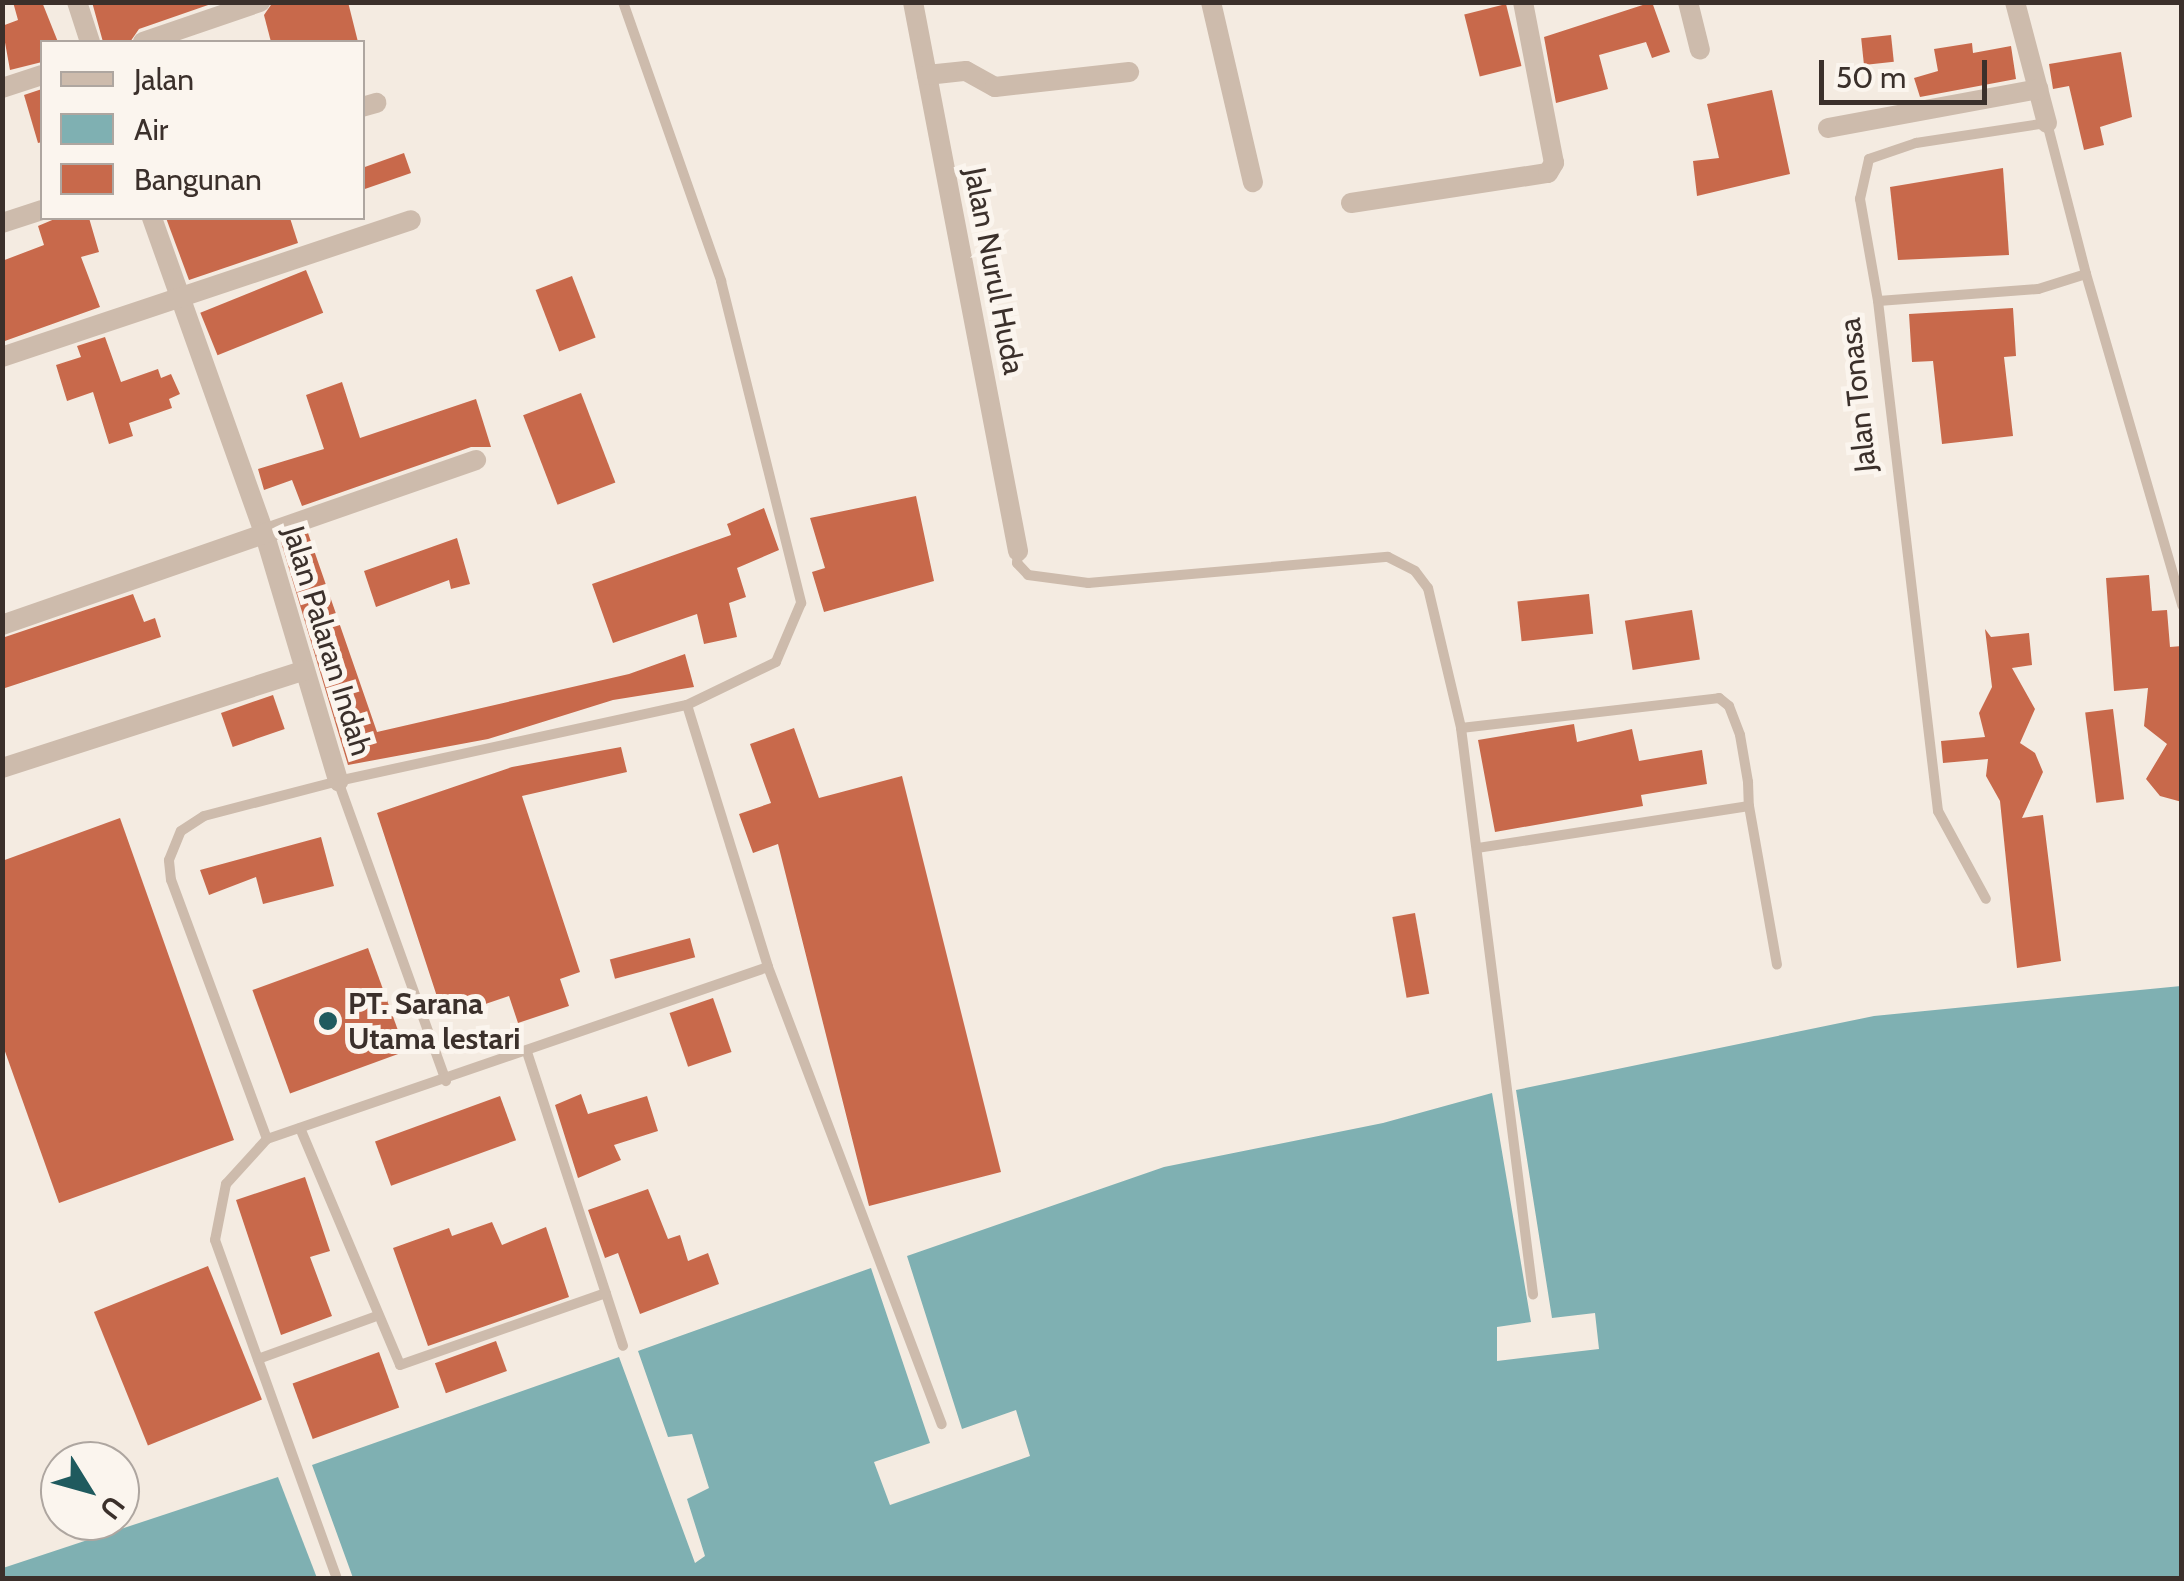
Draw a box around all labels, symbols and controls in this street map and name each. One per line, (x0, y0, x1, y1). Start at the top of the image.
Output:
legend (40, 40, 365, 220)
scale bar (1824, 40, 1992, 102)
text: 50 m (1836, 59, 1906, 96)
text: Jalan (134, 61, 194, 98)
text: Air (134, 111, 168, 148)
text: Bangunan (134, 161, 262, 198)
street label: Jalan Nurul Huda (956, 165, 1032, 377)
street label: Jalan Tonasa (1832, 316, 1884, 474)
street label: Jalan Palaran Indah (275, 522, 379, 760)
place label: PT. Sarana Utama lestari (348, 986, 521, 1056)
marker: PT. Sarana Utama lestari (317, 1010, 339, 1032)
north arrow (40, 1441, 140, 1541)
text: U (93, 1490, 132, 1526)

